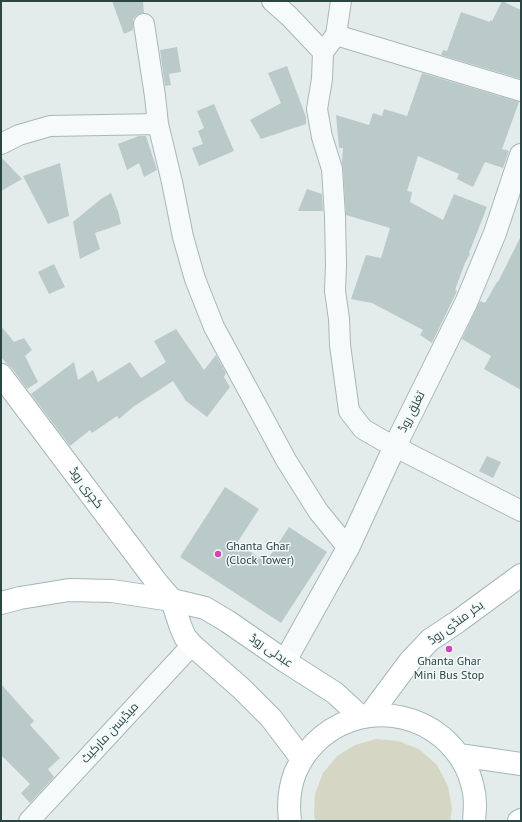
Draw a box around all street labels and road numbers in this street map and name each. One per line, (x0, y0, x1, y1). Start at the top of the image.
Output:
street label: تغلق روڈ (396, 389, 428, 435)
street label: کچری روڈ (66, 465, 106, 511)
street label: بکر منڈی روڈ (425, 598, 487, 648)
street label: عبدلی روڈ (246, 631, 296, 671)
street label: میڈیسن مارکیٹ (78, 700, 142, 766)

